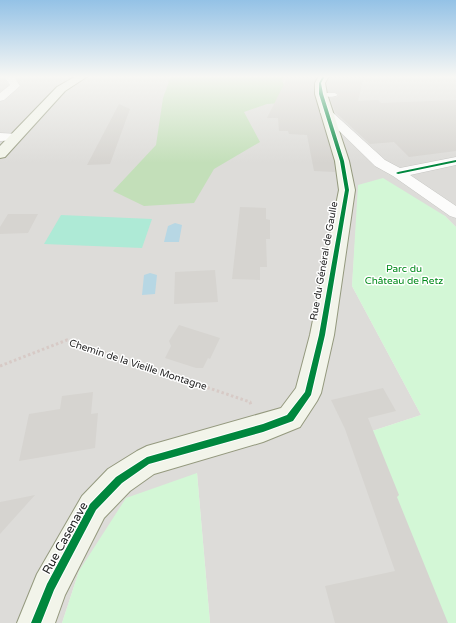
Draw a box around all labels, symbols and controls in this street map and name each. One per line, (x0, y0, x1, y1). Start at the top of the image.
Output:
street label: Rue du Général de Gaulle (308, 200, 340, 321)
park label: Parc du Château de Retz (365, 263, 443, 287)
street label: Chemin de la Vieille Montagne (68, 337, 209, 393)
street label: Rue Casenave (39, 499, 91, 577)

